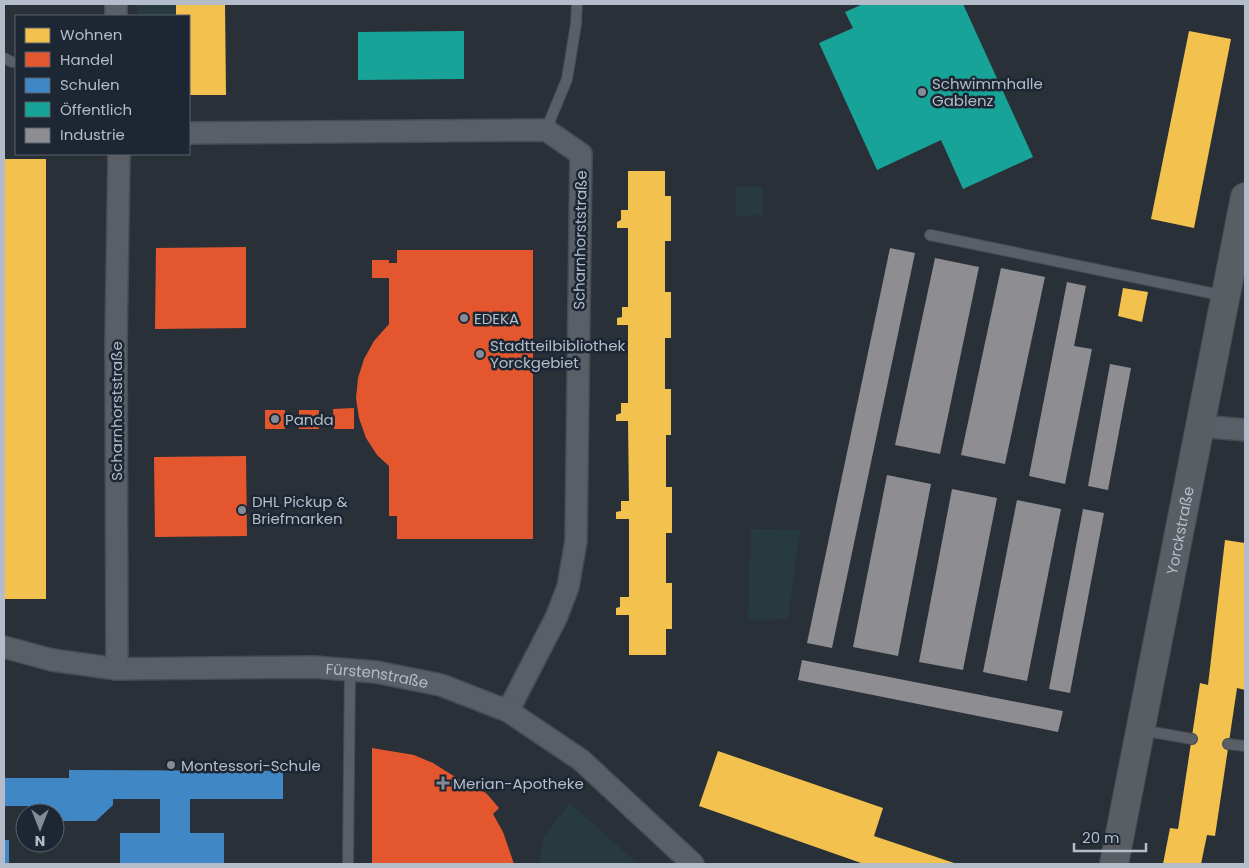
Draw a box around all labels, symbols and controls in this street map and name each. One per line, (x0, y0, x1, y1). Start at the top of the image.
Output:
legend (15, 15, 190, 155)
text: Wohnen (60, 24, 122, 45)
text: Handel (60, 49, 113, 70)
place label: Schwimmhalle Gablenz (932, 73, 1043, 111)
text: Schulen (60, 74, 120, 95)
marker: Schwimmhalle Gablenz (916, 86, 928, 98)
text: Öffentlich (60, 99, 132, 120)
text: Industrie (60, 124, 125, 145)
street label: Scharnhorststraße (568, 170, 592, 310)
place label: EDEKA (474, 308, 519, 329)
marker: EDEKA (458, 312, 470, 324)
place label: Stadtteilbibliothek Yorckgebiet (490, 335, 625, 373)
street label: Scharnhorststraße (106, 341, 127, 481)
marker: Stadtteilbibliothek Yorckgebiet (474, 348, 486, 360)
place label: Panda (285, 409, 334, 430)
marker: Panda (269, 413, 281, 425)
street label: Yorckstraße (1161, 484, 1198, 576)
place label: DHL Pickup & Briefmarken (252, 491, 348, 529)
marker: DHL Pickup & Briefmarken (236, 504, 248, 516)
street label: Fürstenstraße (325, 657, 430, 693)
place label: Montessori-Schule (181, 755, 321, 776)
marker: Montessori-Schule (165, 759, 177, 771)
place label: Merian-Apotheke (453, 773, 584, 794)
marker: Merian-Apotheke (437, 777, 449, 789)
north arrow (15, 803, 65, 853)
scale bar (1074, 820, 1146, 852)
text: 20 m (1082, 827, 1120, 848)
text: N (35, 831, 45, 851)

